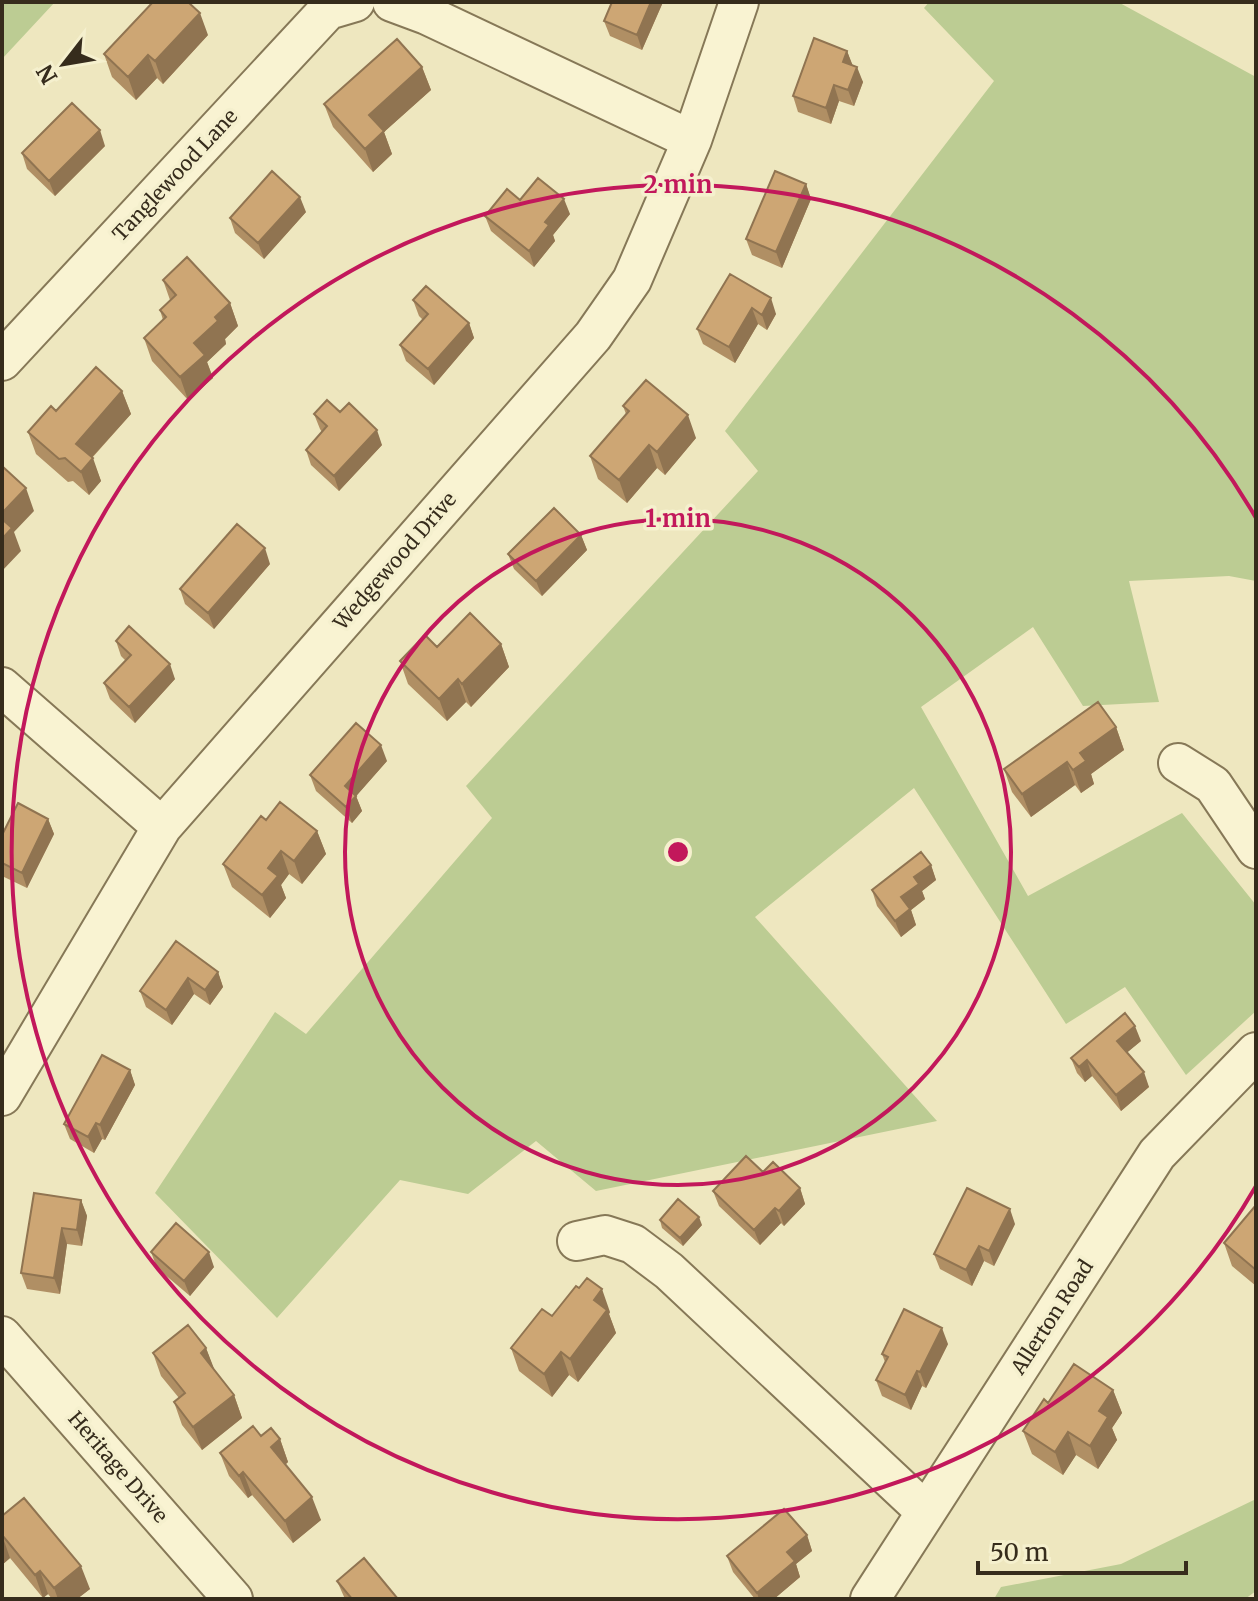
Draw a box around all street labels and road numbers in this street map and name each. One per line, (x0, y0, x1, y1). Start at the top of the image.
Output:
street label: Tanglewood Lane (107, 103, 242, 246)
street label: Wedgewood Drive (327, 487, 461, 635)
street label: Allerton Road (1005, 1255, 1098, 1380)
street label: Heritage Drive (63, 1406, 173, 1527)

